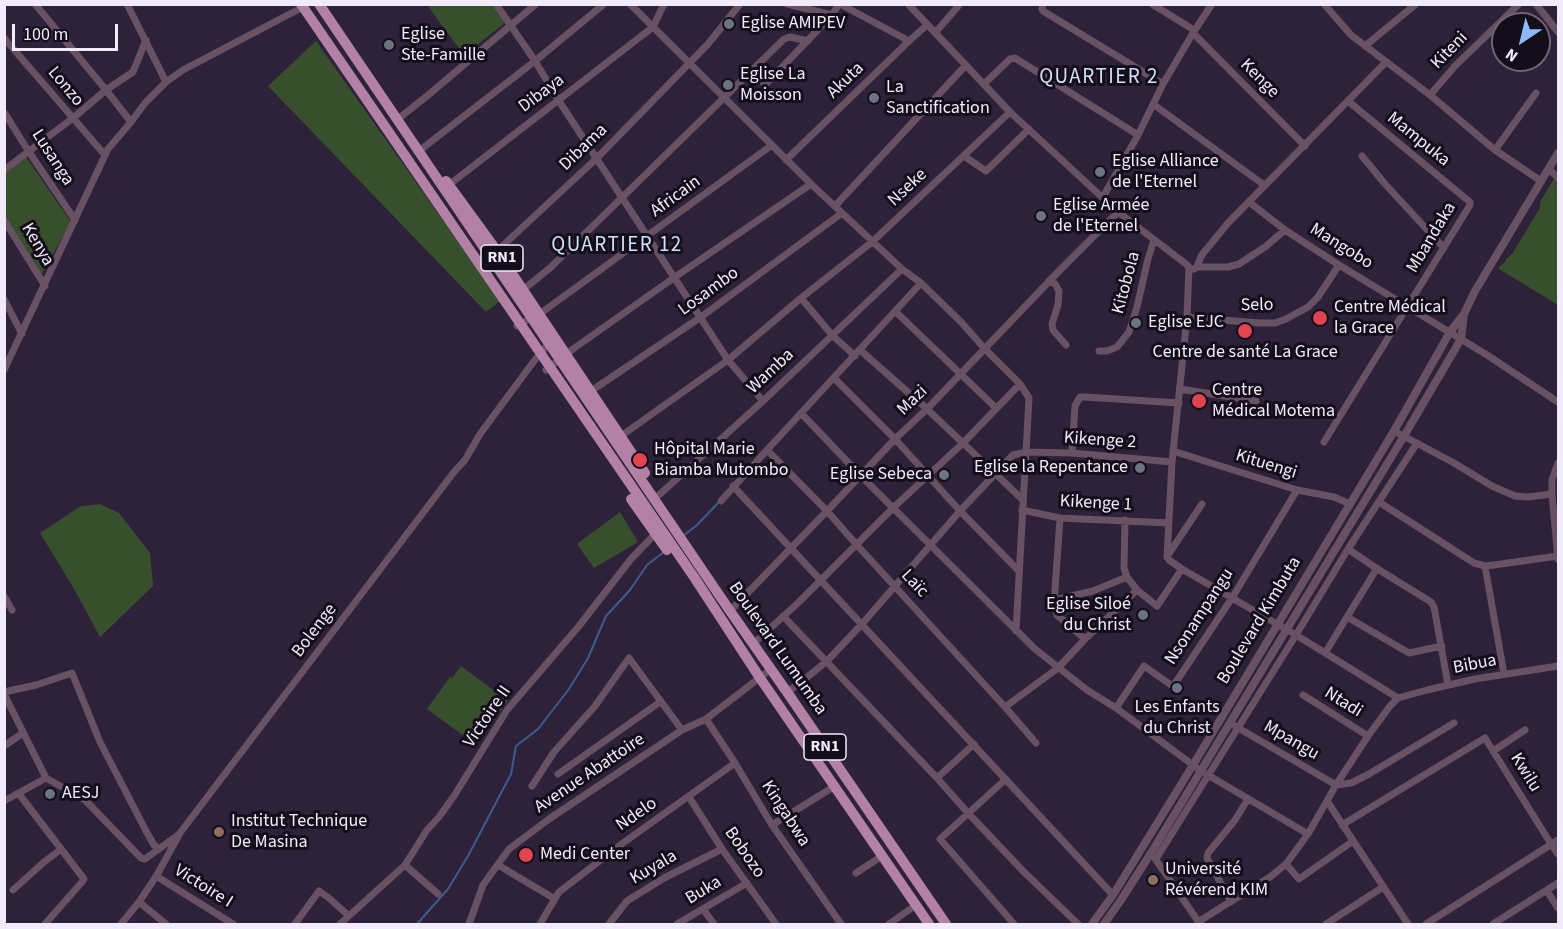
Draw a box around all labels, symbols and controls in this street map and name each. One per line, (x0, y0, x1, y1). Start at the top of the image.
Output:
scale bar (15, 12, 122, 50)
north arrow (1491, 12, 1551, 72)
place label: Eglise AMIPEV (741, 13, 845, 35)
marker: Eglise AMIPEV (722, 17, 736, 31)
text: 100 m (23, 22, 68, 47)
place label: Eglise Ste-Famille (401, 24, 486, 66)
street label: Kiteni (1427, 28, 1473, 74)
marker: Eglise Ste-Famille (382, 38, 396, 52)
text: N (1501, 43, 1522, 67)
street label: Kenge (1235, 55, 1283, 103)
street label: Akuta (823, 58, 869, 104)
street label: Lonzo (42, 63, 88, 111)
place label: Eglise La Moisson (740, 64, 805, 106)
district label: QUARTIER 2 (1039, 65, 1159, 91)
street label: Dibaya (515, 70, 569, 118)
place label: La Sanctification (886, 77, 990, 119)
marker: Eglise La Moisson (721, 78, 735, 92)
marker: La Sanctification (867, 91, 881, 105)
street label: Mampuka (1382, 108, 1454, 172)
street label: Dibama (556, 120, 612, 176)
street label: Lusanga (26, 126, 78, 190)
place label: Eglise Alliance de l'Eternel (1112, 151, 1219, 194)
street label: Nseke (884, 165, 932, 211)
marker: Eglise Alliance de l'Eternel (1093, 165, 1107, 179)
street label: Africain (647, 172, 705, 222)
place label: Eglise Armée de l'Eternel (1053, 195, 1149, 238)
street label: Mbandaka (1403, 199, 1461, 277)
marker: Eglise Armée de l'Eternel (1034, 209, 1048, 223)
street label: Mangobo (1305, 219, 1377, 275)
street label: Kenya (16, 220, 58, 270)
district label: QUARTIER 12 (551, 233, 683, 259)
road number: RN1 (481, 245, 523, 271)
street label: Kitobola (1108, 249, 1146, 317)
street label: Losambo (675, 263, 743, 321)
street label: Selo (1240, 295, 1274, 317)
place label: Centre Médical la Grace (1334, 297, 1446, 340)
marker: Centre Médical la Grace (1311, 309, 1329, 327)
place label: Eglise EJC (1148, 312, 1224, 334)
marker: Eglise EJC (1129, 316, 1143, 330)
marker: Centre de santé La Grace (1236, 322, 1254, 340)
place label: Centre de santé La Grace (1152, 342, 1338, 364)
street label: Wamba (743, 345, 799, 399)
place label: Centre Médical Motema (1212, 380, 1335, 422)
street label: Mazi (893, 381, 933, 421)
marker: Centre Médical Motema (1190, 392, 1208, 410)
street label: Kikenge 2 (1063, 428, 1137, 454)
place label: Hôpital Marie Biamba Mutombo (654, 439, 788, 482)
street label: Kituengi (1233, 445, 1299, 485)
marker: Hôpital Marie Biamba Mutombo (631, 451, 649, 469)
place label: Eglise la Repentance (974, 457, 1128, 479)
marker: Eglise la Repentance (1133, 461, 1147, 475)
place label: Eglise Sebeca (830, 464, 932, 486)
marker: Eglise Sebeca (937, 468, 951, 482)
street label: Kikenge 1 (1059, 491, 1133, 517)
street label: Boulevard Kimbuta (1213, 553, 1307, 689)
street label: Laïc (896, 565, 932, 603)
street label: Nsonampangu (1161, 565, 1239, 669)
street label: Boulevard Lumumba (723, 578, 831, 720)
place label: Eglise Siloé du Christ (1046, 594, 1131, 636)
street label: Bolenge (288, 600, 342, 662)
marker: Eglise Siloé du Christ (1136, 608, 1150, 622)
street label: Bibua (1451, 650, 1499, 680)
marker: Les Enfants du Christ (1170, 681, 1184, 695)
street label: Victoire II (460, 682, 516, 752)
street label: Ntadi (1320, 683, 1366, 723)
place label: Les Enfants du Christ (1134, 697, 1220, 740)
street label: Mpangu (1259, 716, 1323, 766)
street label: Avenue Abattoire (531, 729, 649, 819)
road number: RN1 (804, 734, 846, 760)
street label: Kwilu (1505, 750, 1545, 796)
street label: Kingabwa (756, 777, 814, 851)
place label: AESJ (62, 783, 99, 805)
marker: AESJ (43, 787, 57, 801)
street label: Ndelo (612, 793, 662, 837)
place label: Institut Technique De Masina (231, 811, 367, 854)
street label: Bobozo (719, 823, 769, 883)
marker: Institut Technique De Masina (212, 825, 226, 839)
place label: Medi Center (540, 844, 630, 866)
marker: Medi Center (517, 846, 535, 864)
street label: Kuyala (627, 846, 681, 890)
place label: Université Révérend KIM (1165, 859, 1268, 902)
street label: Victoire I (170, 861, 236, 913)
street label: Buka (682, 872, 726, 910)
marker: Université Révérend KIM (1146, 873, 1160, 887)

